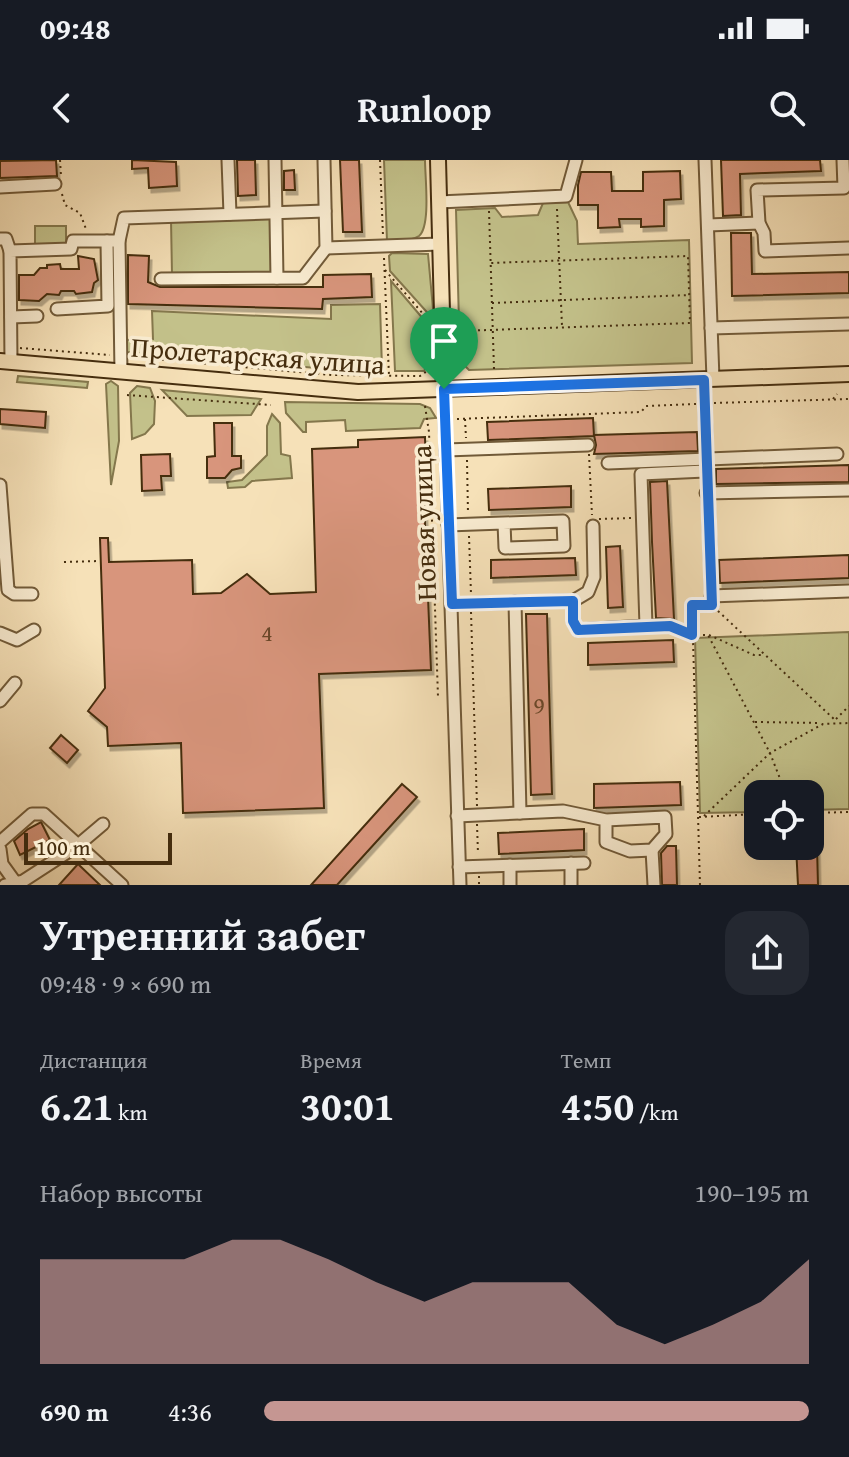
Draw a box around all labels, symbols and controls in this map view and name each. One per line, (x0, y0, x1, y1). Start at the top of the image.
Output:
text: 09:48 (40, 6, 111, 50)
text: Runloop (357, 82, 492, 135)
icon: back (40, 86, 84, 130)
icon: search (765, 86, 809, 130)
pin (410, 307, 478, 389)
icon: arrive (422, 319, 466, 363)
street label: Пролетарская улица (130, 326, 387, 384)
street label: Новая улица (400, 444, 446, 602)
house number: 4 (261, 615, 273, 650)
house number: 9 (533, 687, 545, 722)
map controls (744, 780, 824, 860)
button: locate (744, 780, 824, 860)
scale bar (24, 829, 172, 865)
text: 100 m (36, 831, 91, 863)
text: Утренний забег (40, 902, 365, 966)
button: share (725, 911, 809, 995)
text: 09:48 · 9 × 690 m (40, 964, 211, 1003)
text: Дистанция (40, 1044, 148, 1076)
text: Время (300, 1044, 362, 1076)
text: Темп (561, 1044, 611, 1076)
text: 6.21 (40, 1076, 113, 1135)
text: 30:01 (300, 1076, 395, 1135)
text: 4:50 (561, 1076, 634, 1135)
text: km (113, 1096, 147, 1128)
text: /km (634, 1096, 679, 1128)
text: Набор высоты (40, 1173, 202, 1212)
text: 190–195 m (695, 1173, 809, 1212)
text: 690 m (40, 1392, 108, 1431)
text: 4:36 (168, 1392, 212, 1431)

